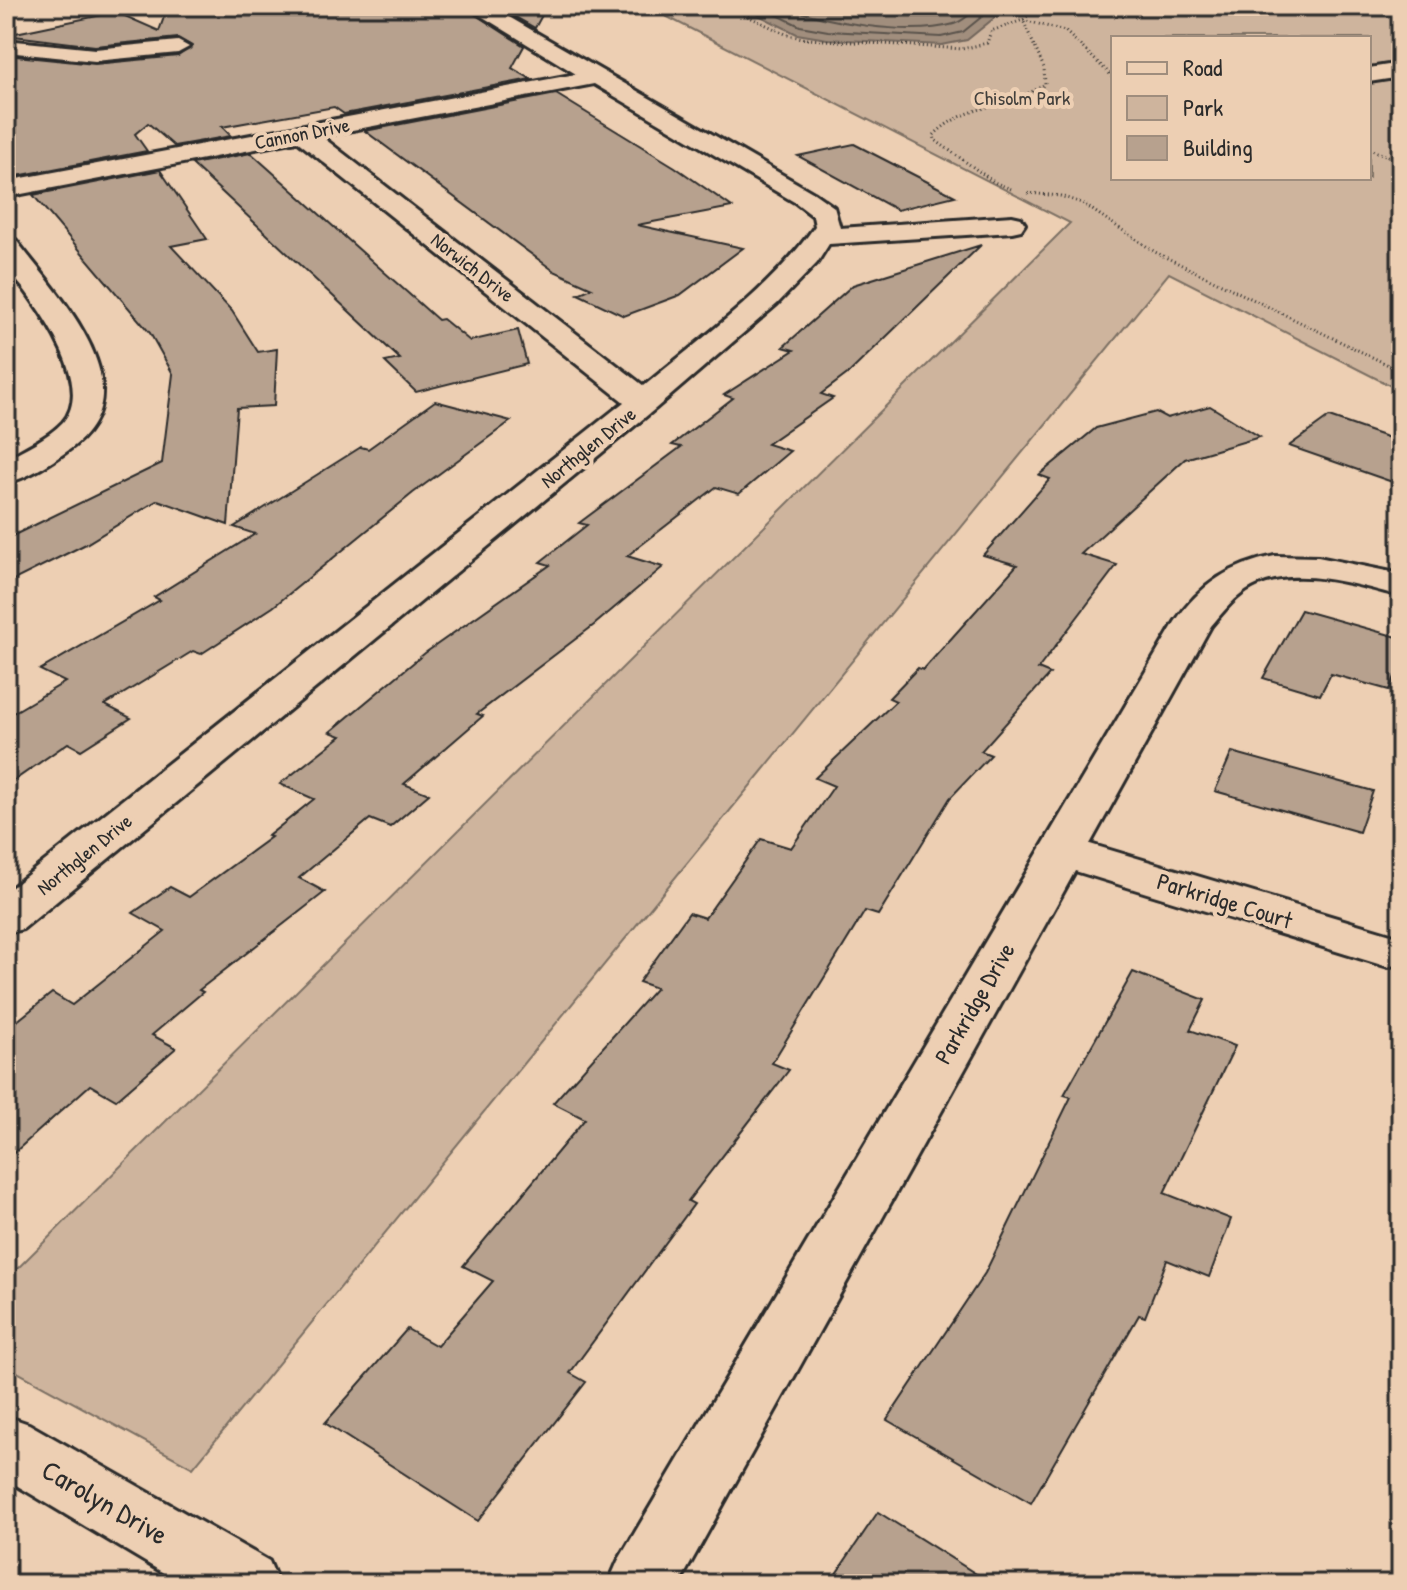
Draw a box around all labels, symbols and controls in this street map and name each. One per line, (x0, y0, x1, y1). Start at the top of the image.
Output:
legend (1111, 36, 1371, 180)
text: Road (1183, 51, 1222, 83)
park label: Chisolm Park (974, 84, 1070, 111)
text: Park (1183, 91, 1223, 123)
street label: Cannon Drive (252, 111, 352, 155)
text: Building (1183, 131, 1253, 163)
street label: Norwich Drive (426, 226, 520, 308)
street label: Northglen Drive (535, 400, 641, 494)
street label: Northglen Drive (31, 807, 137, 901)
street label: Parkridge Court (1153, 864, 1297, 936)
street label: Parkridge Drive (926, 936, 1022, 1069)
street label: Carolyn Drive (35, 1451, 175, 1553)

